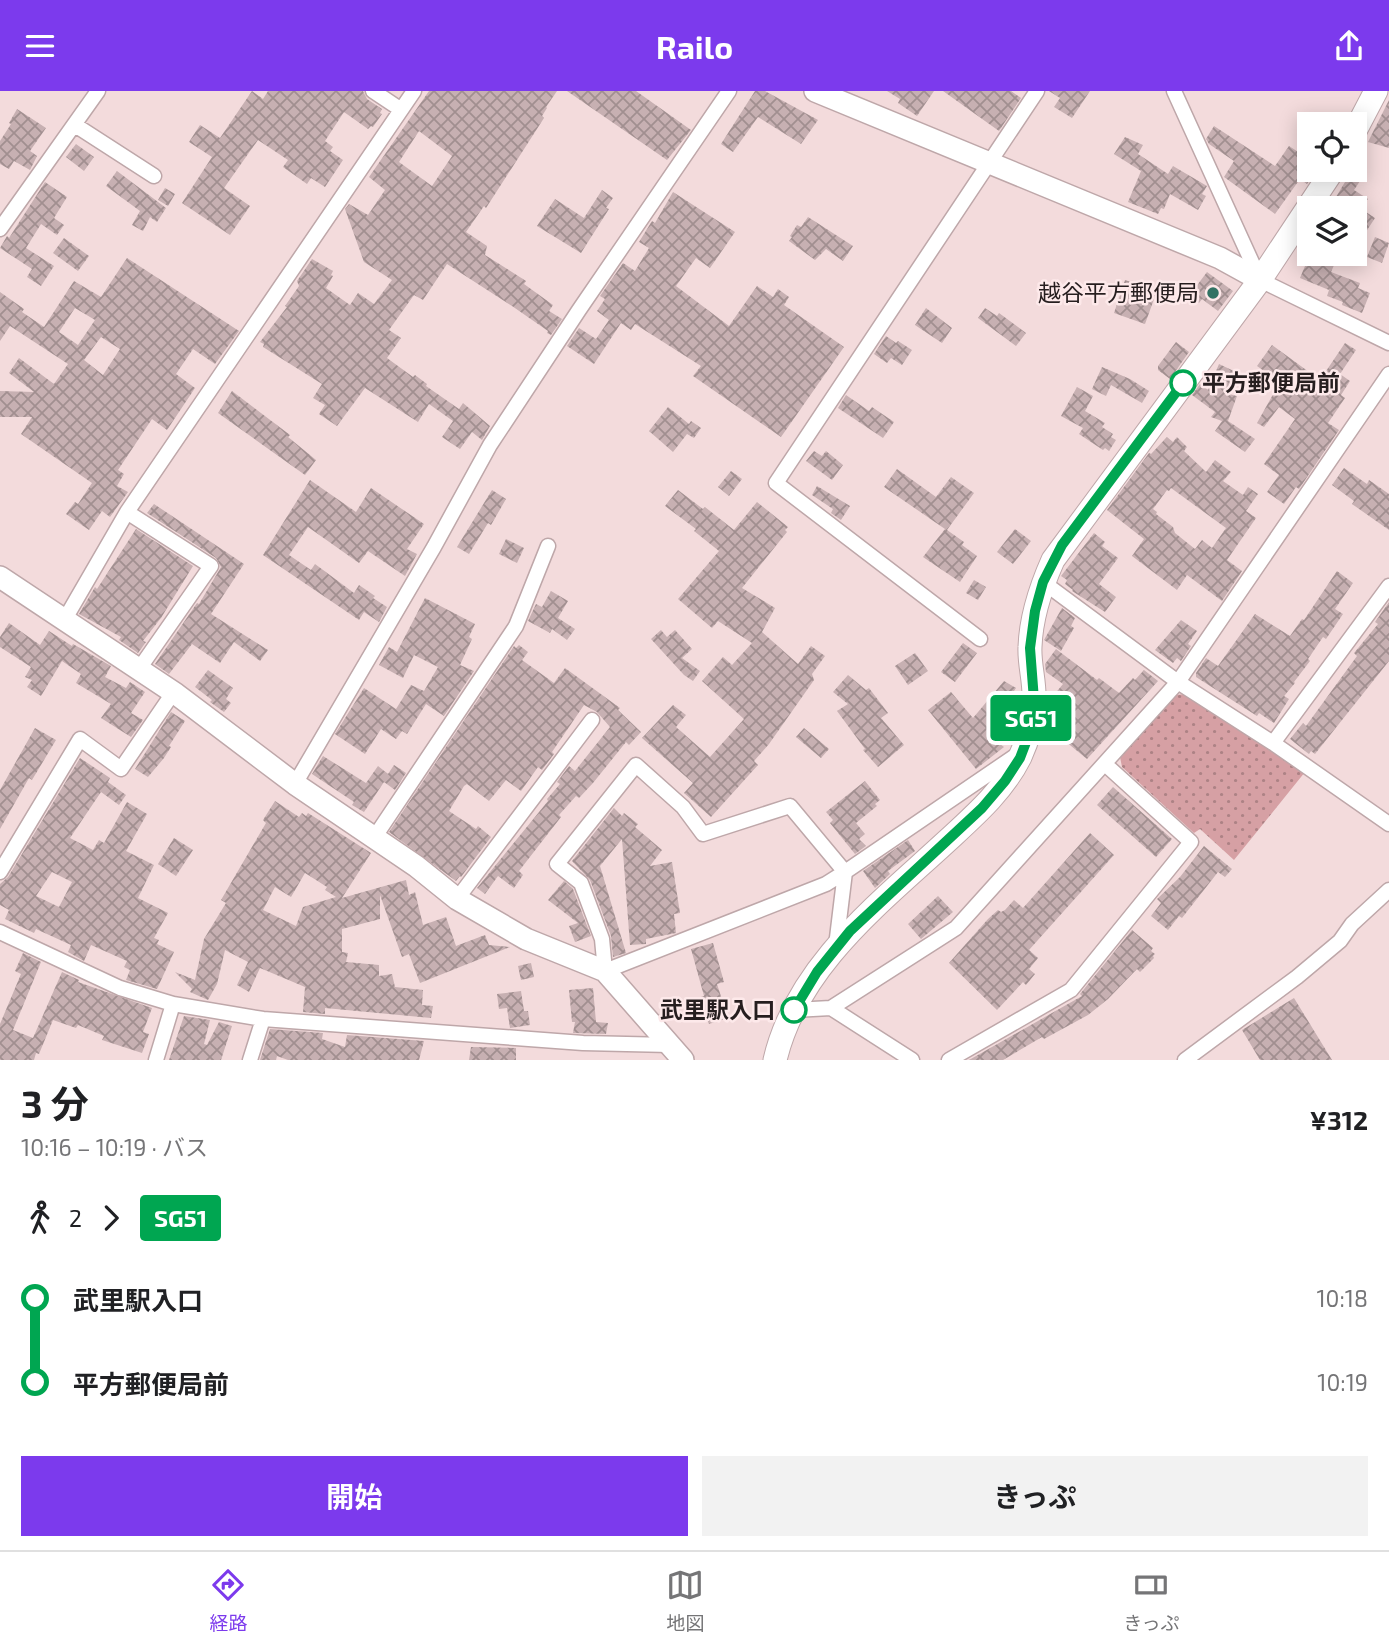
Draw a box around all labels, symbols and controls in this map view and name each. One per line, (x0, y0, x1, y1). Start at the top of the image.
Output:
icon: menu (21, 27, 59, 65)
text: Railo (656, 27, 733, 65)
icon: share (1330, 27, 1368, 65)
map controls (1297, 112, 1367, 266)
button: locate (1297, 112, 1367, 182)
button: layers (1297, 196, 1367, 266)
place label: 越谷平方郵便局 (1038, 278, 1199, 306)
marker: 越谷平方郵便局 (1205, 285, 1221, 301)
place label: 平方郵便局前 (1202, 368, 1340, 396)
marker: 平方郵便局前 (1170, 370, 1196, 396)
line badge: SG51 (982, 695, 1080, 741)
text: SG51 (1004, 703, 1058, 732)
place label: 武里駅入口 (660, 995, 775, 1023)
marker: 武里駅入口 (781, 997, 807, 1023)
text: 3 分 (21, 1080, 89, 1126)
text: ¥312 (1310, 1104, 1368, 1135)
text: 10:16 – 10:19 · バス (21, 1133, 208, 1161)
icon: walk (21, 1199, 59, 1237)
icon: forward (92, 1199, 130, 1237)
text: SG51 (154, 1203, 207, 1232)
text: 2 (69, 1204, 82, 1232)
text: 武里駅入口 (73, 1284, 203, 1315)
text: 10:18 (1316, 1284, 1368, 1312)
text: 平方郵便局前 (73, 1368, 229, 1399)
text: 10:19 (1317, 1368, 1368, 1396)
button: 開始 (21, 1456, 688, 1536)
button: きっぷ (702, 1456, 1368, 1536)
tab: 経路 (209, 1566, 247, 1635)
tab: 地図 (666, 1566, 704, 1635)
tab: きっぷ (1123, 1566, 1180, 1635)

